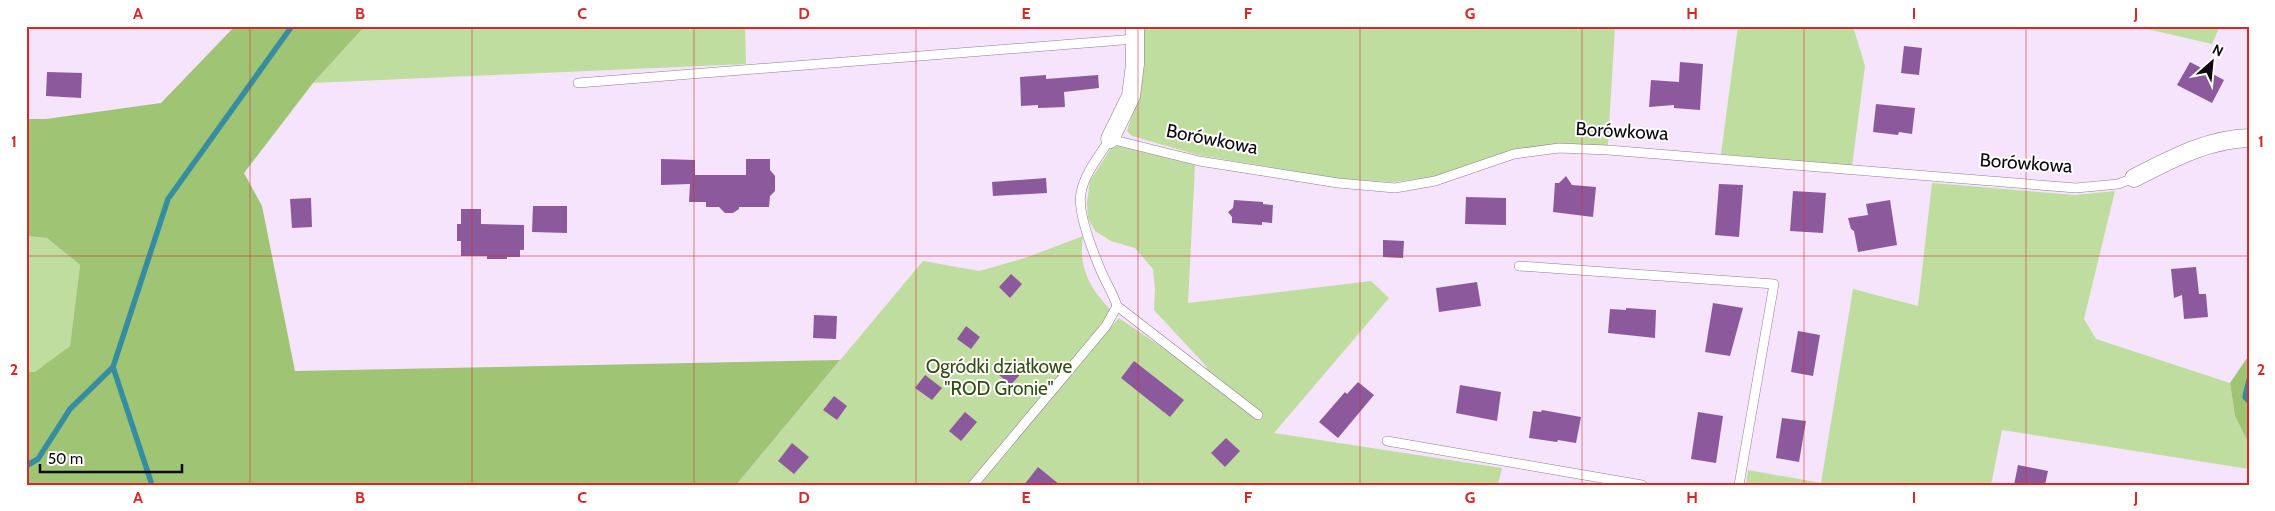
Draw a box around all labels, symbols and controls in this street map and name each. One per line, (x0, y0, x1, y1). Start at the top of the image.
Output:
text: A (133, 4, 143, 23)
text: B (355, 4, 365, 23)
text: C (577, 4, 587, 23)
text: D (798, 4, 810, 23)
text: E (1021, 4, 1031, 23)
text: F (1244, 4, 1253, 23)
text: G (1465, 4, 1475, 23)
text: H (1686, 4, 1698, 23)
text: I (1912, 4, 1916, 23)
text: J (2133, 4, 2138, 23)
north arrow (2188, 38, 2238, 88)
text: N (2209, 40, 2226, 61)
street label: Borówkowa (1575, 117, 1669, 145)
street label: Borówkowa (1164, 119, 1260, 159)
text: 1 (11, 132, 17, 151)
text: 1 (2258, 132, 2264, 151)
street label: Borówkowa (1979, 148, 2073, 178)
park label: Ogródki działkowe "ROD Gronie" (926, 355, 1073, 400)
text: 2 (10, 360, 18, 379)
text: 2 (2257, 360, 2265, 379)
scale bar (40, 441, 182, 473)
text: 50 m (48, 450, 83, 468)
text: A (133, 488, 143, 507)
text: B (355, 488, 365, 507)
text: C (577, 488, 587, 507)
text: D (798, 488, 810, 507)
text: E (1021, 488, 1031, 507)
text: F (1244, 488, 1253, 507)
text: G (1465, 488, 1475, 507)
text: H (1686, 488, 1698, 507)
text: I (1912, 488, 1916, 507)
text: J (2133, 488, 2138, 507)

